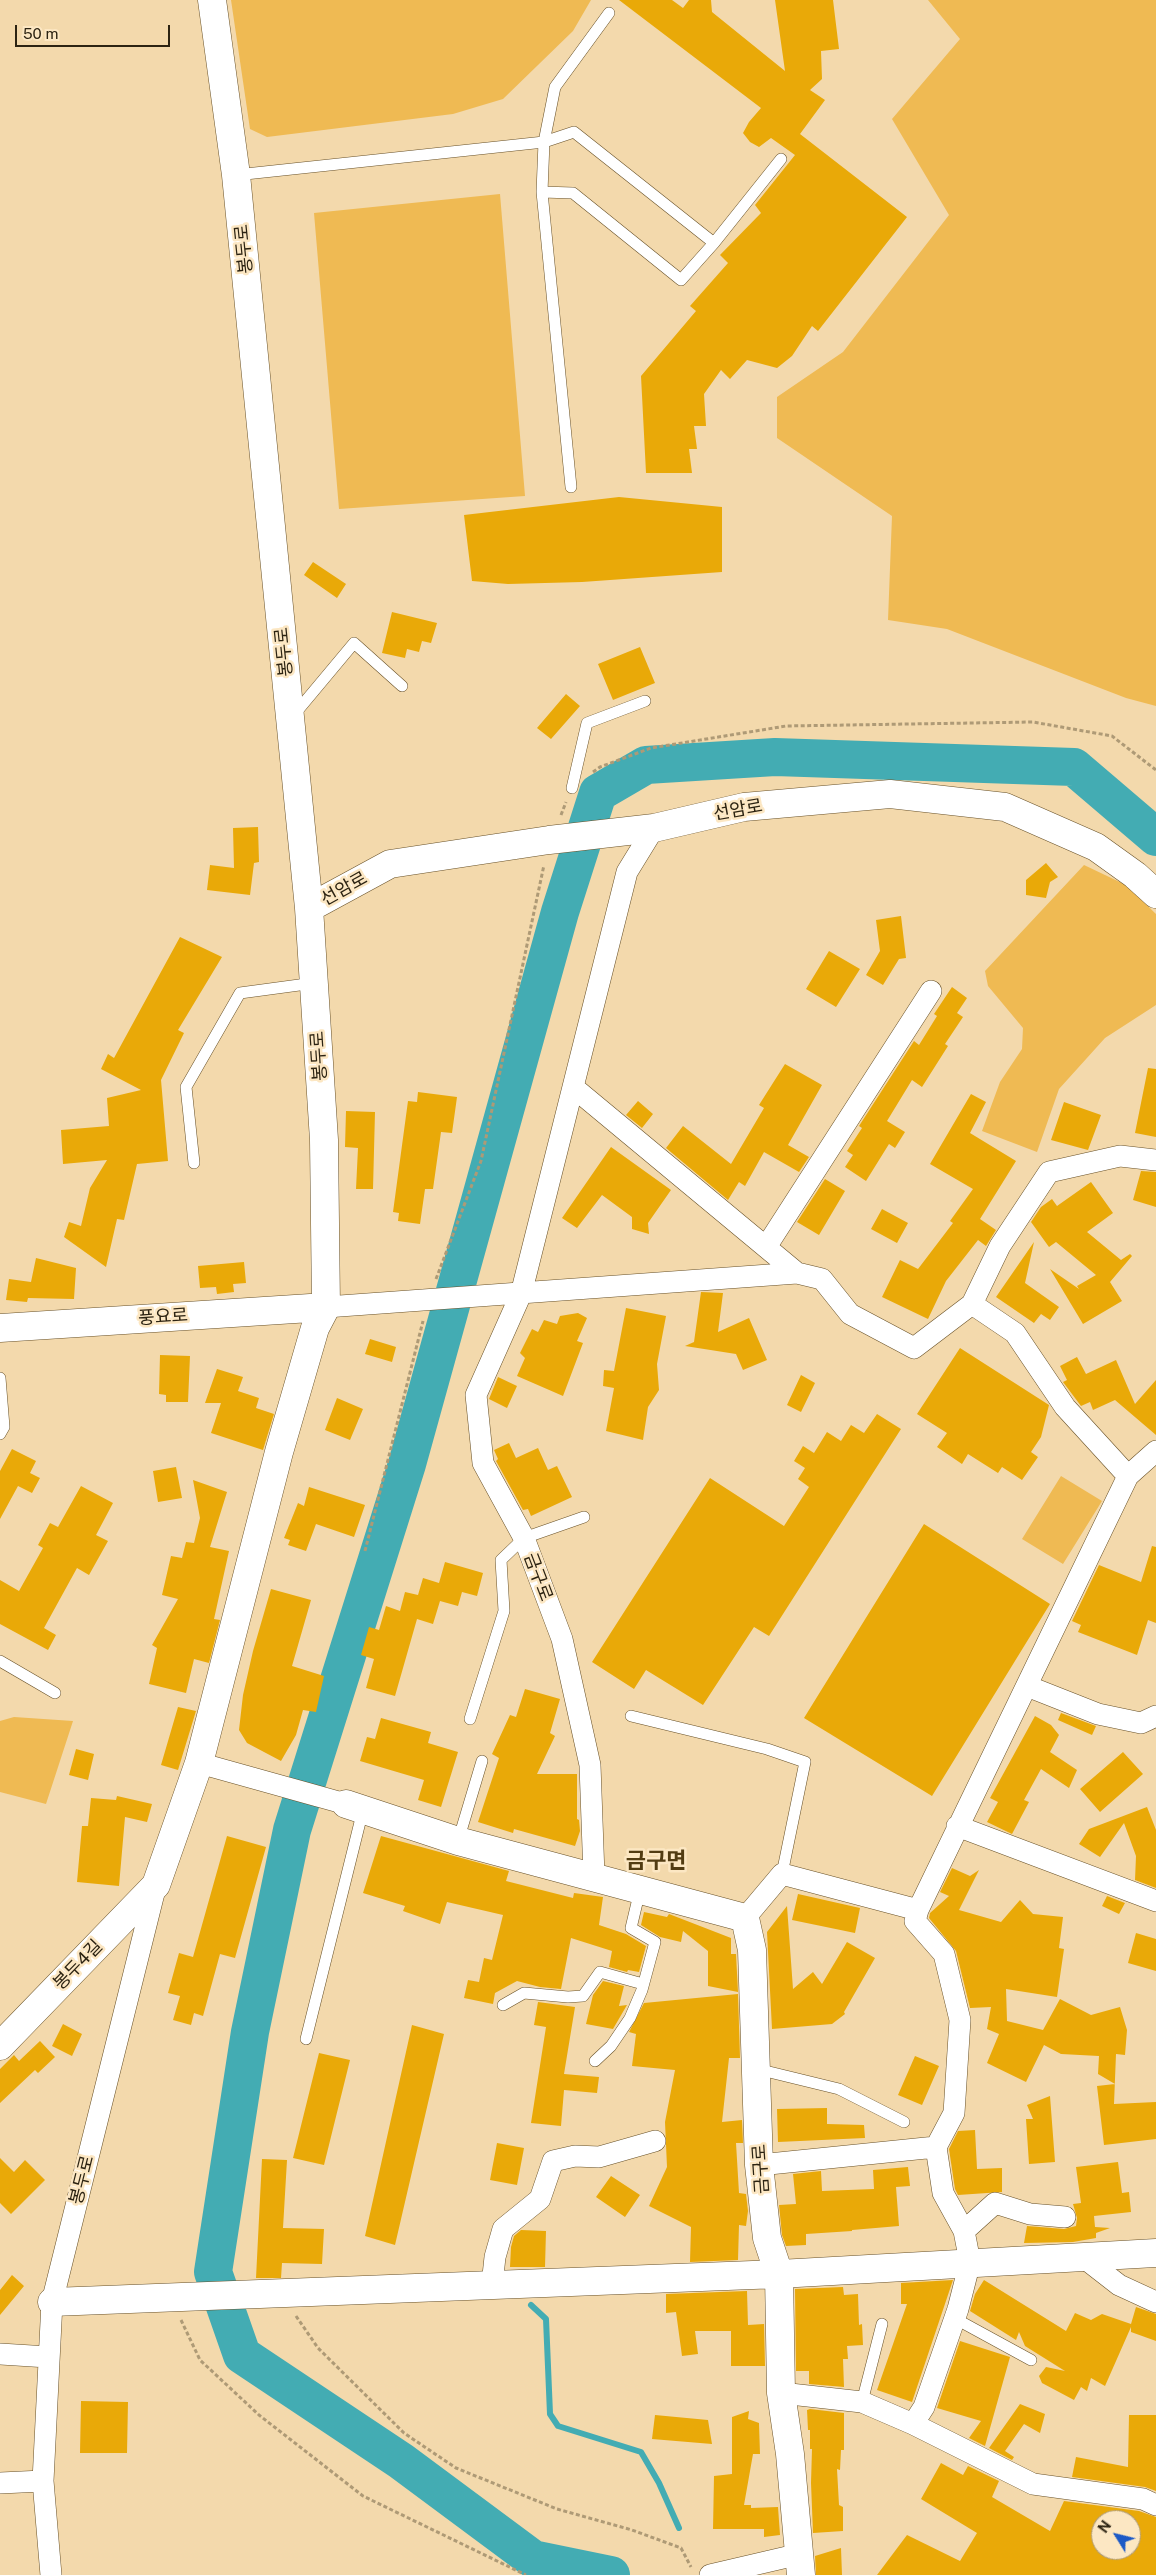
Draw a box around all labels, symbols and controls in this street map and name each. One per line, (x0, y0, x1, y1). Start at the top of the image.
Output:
scale bar (18, 15, 172, 47)
text: 50 m (23, 25, 58, 42)
street label: 봉두로 (231, 223, 257, 275)
street label: 봉두로 (271, 626, 297, 678)
street label: 선암로 (712, 795, 764, 825)
street label: 선암로 (317, 868, 371, 910)
street label: 봉두로 (306, 1030, 332, 1082)
street label: 풍요로 (137, 1304, 189, 1330)
street label: 금구로 (519, 1550, 557, 1604)
district label: 금구면 (626, 1848, 686, 1874)
street label: 봉두4길 (49, 1936, 107, 1994)
street label: 금구로 (748, 2143, 774, 2195)
street label: 봉두로 (66, 2153, 98, 2207)
north arrow (1091, 2510, 1141, 2560)
text: N (1095, 2518, 1114, 2536)

